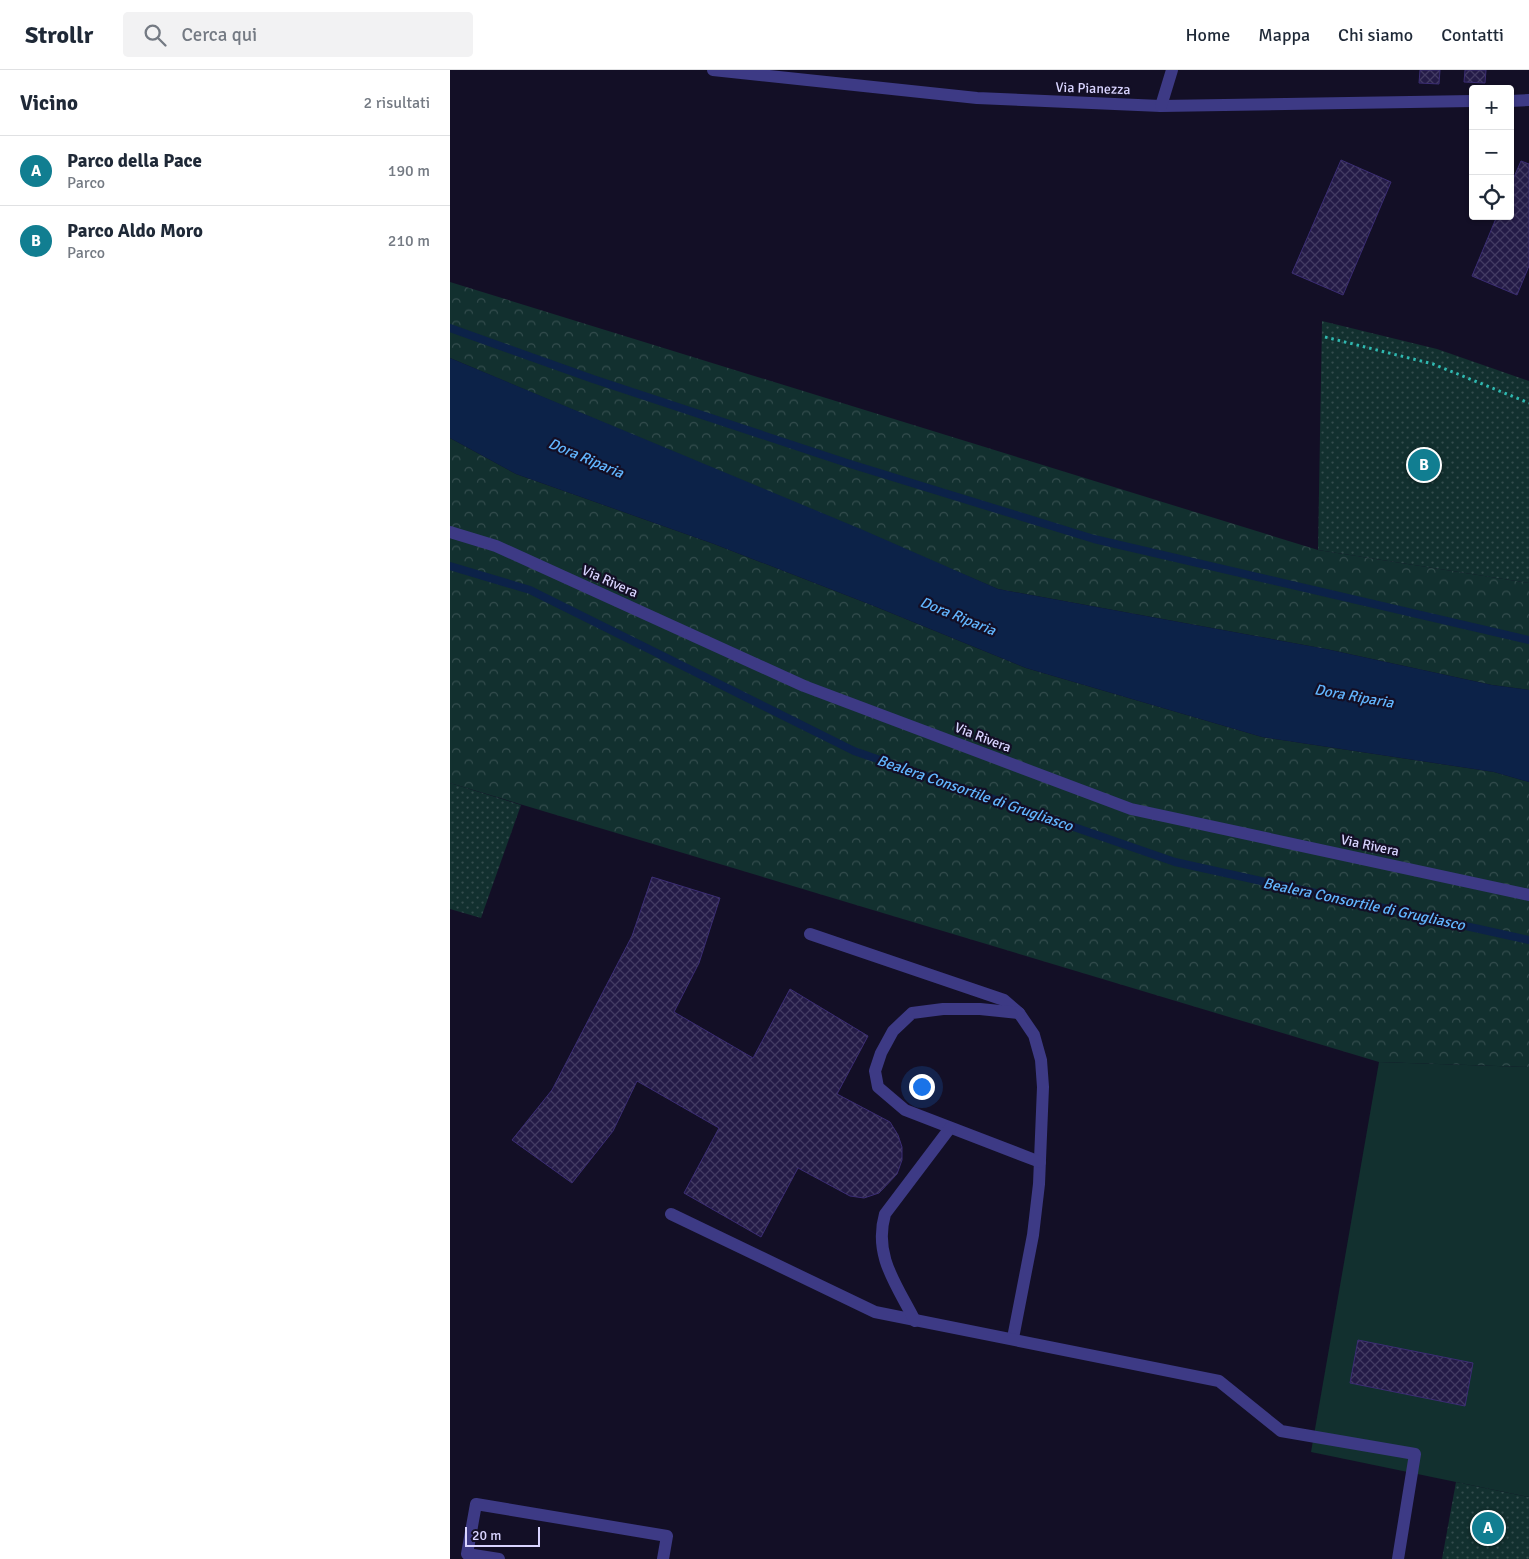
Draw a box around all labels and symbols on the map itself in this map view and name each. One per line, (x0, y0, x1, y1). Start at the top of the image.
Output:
street label: Via Pianezza (1055, 79, 1131, 98)
water label: Dora Riparia (546, 434, 627, 482)
pin: B (1408, 446, 1440, 484)
street label: Via Rivera (579, 562, 640, 601)
water label: Dora Riparia (918, 593, 999, 639)
water label: Dora Riparia (1313, 680, 1395, 712)
street label: Via Rivera (952, 719, 1014, 756)
water label: Bealera Consortile di Grugliasco (875, 751, 1076, 835)
street label: Via Rivera (1339, 831, 1401, 860)
water label: Bealera Consortile di Grugliasco (1261, 874, 1468, 934)
your location (909, 1074, 935, 1100)
pin: A (1472, 1509, 1504, 1547)
scale bar (465, 1524, 540, 1547)

